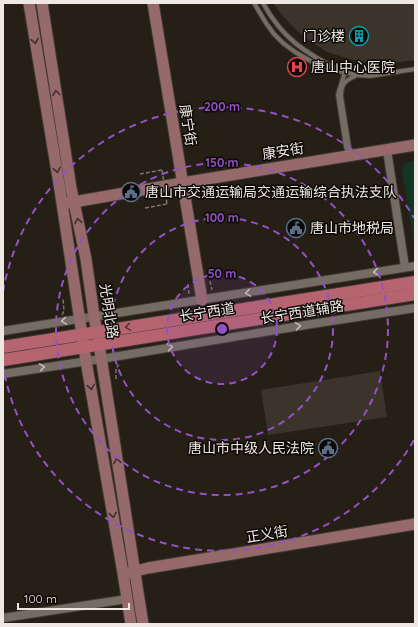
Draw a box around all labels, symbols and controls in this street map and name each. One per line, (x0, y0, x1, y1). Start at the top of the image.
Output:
building icon: 门诊楼 (348, 25, 370, 47)
place label: 门诊楼 (303, 27, 345, 45)
one-way arrow (31, 38, 39, 45)
hospital icon: 唐山中心医院 (286, 56, 308, 78)
place label: 唐山中心医院 (311, 58, 395, 76)
one-way arrow (52, 90, 61, 96)
text: 200 m (204, 99, 240, 114)
street label: 康宁街 (176, 103, 200, 147)
street label: 康安街 (261, 139, 305, 163)
text: 150 m (205, 155, 239, 170)
one-way arrow (52, 167, 61, 173)
public building icon: 唐山市交通运输局交通运输综合执法支队 (120, 181, 142, 203)
place label: 唐山市交通运输局交通运输综合执法支队 (145, 183, 397, 201)
text: 100 m (205, 210, 239, 225)
one-way arrow (74, 217, 83, 224)
public building icon: 唐山市地税局 (285, 217, 307, 239)
place label: 唐山市地税局 (310, 219, 394, 237)
text: 50 m (208, 266, 236, 281)
one-way arrow (373, 267, 380, 276)
street label: 光明北路 (96, 282, 122, 340)
one-way arrow (245, 288, 251, 297)
street label: 长宁西道辅路 (259, 297, 345, 327)
street label: 长宁西道 (178, 299, 236, 325)
one-way arrow (61, 316, 67, 325)
one-way arrow (125, 322, 131, 331)
centre of rings (215, 322, 229, 336)
one-way arrow (295, 322, 301, 331)
one-way arrow (167, 343, 173, 352)
one-way arrow (38, 364, 45, 372)
one-way arrow (86, 384, 95, 390)
public building icon: 唐山市中级人民法院 (317, 437, 339, 459)
place label: 唐山市中级人民法院 (188, 439, 314, 457)
one-way arrow (113, 458, 122, 464)
one-way arrow (108, 512, 117, 518)
street label: 正义街 (245, 522, 289, 546)
scale bar (18, 585, 129, 611)
text: 100 m (24, 591, 57, 606)

